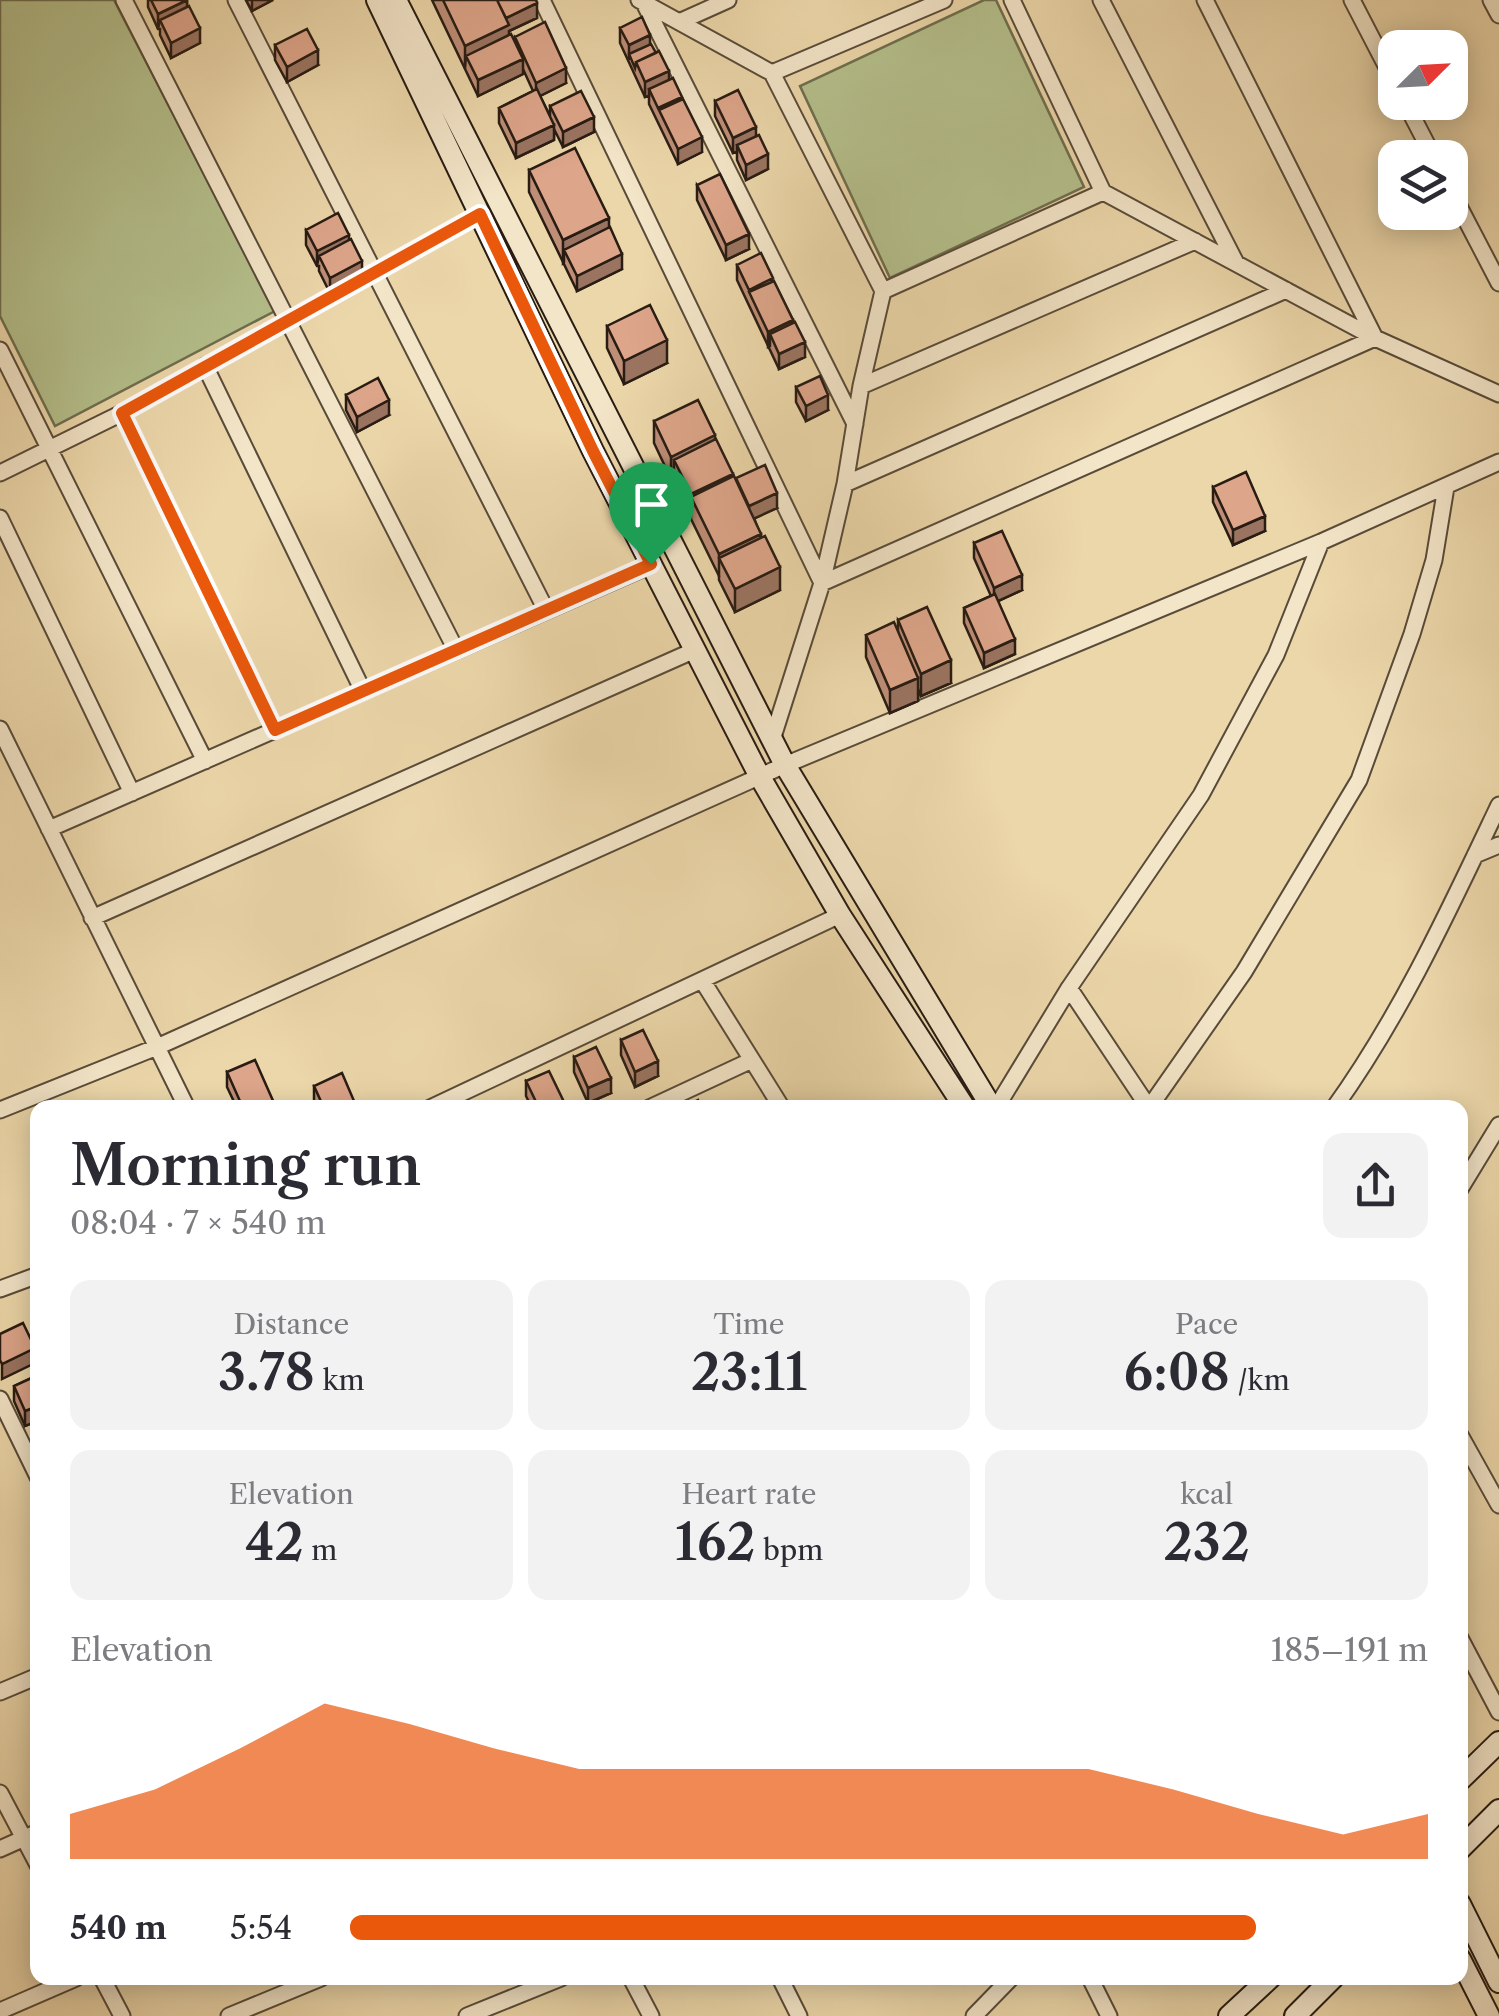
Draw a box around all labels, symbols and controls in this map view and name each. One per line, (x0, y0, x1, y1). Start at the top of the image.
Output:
north arrow (1378, 30, 1468, 120)
map controls (1378, 30, 1468, 230)
button: layers (1378, 140, 1468, 230)
pin (609, 462, 694, 565)
icon: arrive (624, 477, 679, 532)
text: Morning run (70, 1132, 421, 1199)
button: share (1323, 1133, 1428, 1238)
text: 08:04 · 7 × 540 m (70, 1203, 326, 1242)
text: Distance (233, 1307, 349, 1341)
text: Time (714, 1307, 784, 1341)
text: Pace (1175, 1307, 1238, 1341)
text: 3.78 (218, 1341, 315, 1403)
text: 23:11 (691, 1341, 807, 1403)
text: 6:08 (1124, 1341, 1230, 1403)
text: km (315, 1363, 365, 1397)
text: /km (1230, 1363, 1290, 1397)
text: Elevation (229, 1477, 354, 1511)
text: Heart rate (682, 1477, 816, 1511)
text: kcal (1180, 1477, 1233, 1511)
text: 42 (245, 1511, 304, 1573)
text: 162 (675, 1511, 756, 1573)
text: 232 (1163, 1511, 1250, 1573)
text: m (304, 1533, 337, 1567)
text: bpm (756, 1533, 823, 1567)
text: Elevation (70, 1630, 213, 1669)
text: 185–191 m (1271, 1630, 1428, 1669)
text: 540 m (70, 1908, 167, 1947)
text: 5:54 (230, 1908, 292, 1947)

